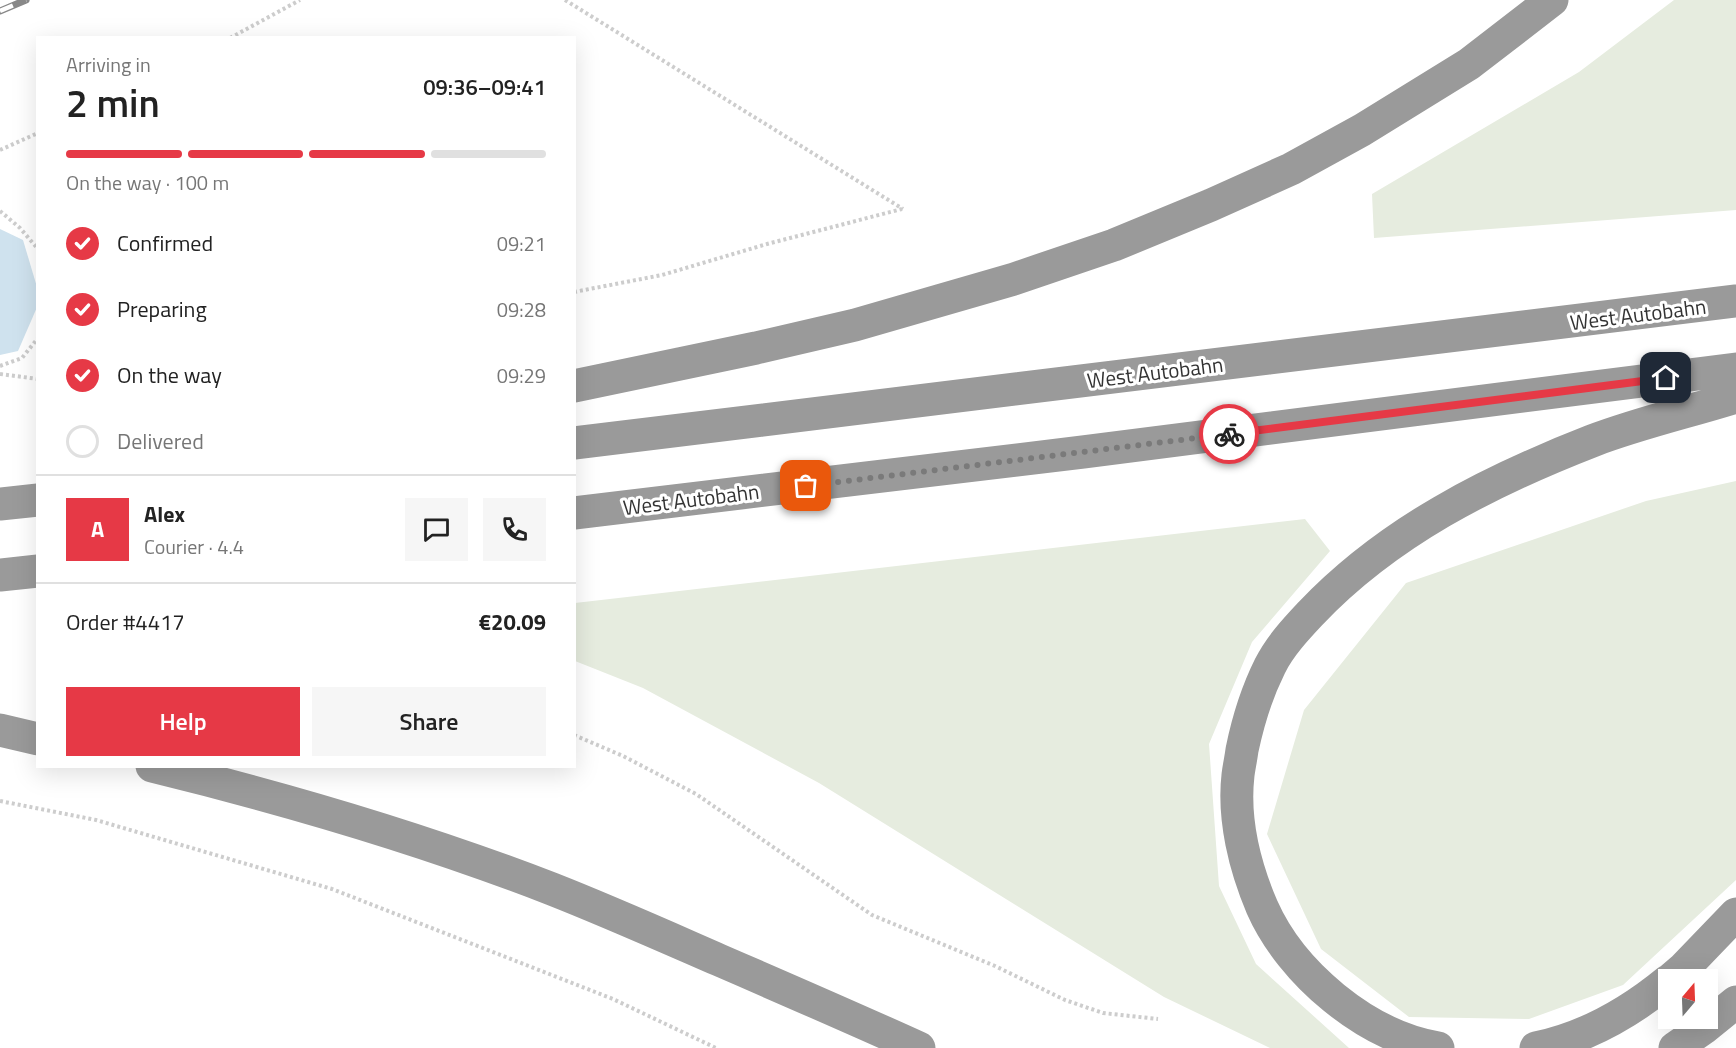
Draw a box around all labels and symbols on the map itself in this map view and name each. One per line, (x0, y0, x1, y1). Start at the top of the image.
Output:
street label: West Autobahn (1568, 290, 1708, 338)
street label: West Autobahn (1085, 348, 1225, 396)
pin (1640, 352, 1691, 403)
courier (1199, 404, 1259, 464)
pin (780, 460, 831, 511)
street label: West Autobahn (621, 475, 761, 523)
north arrow (1658, 969, 1718, 1029)

